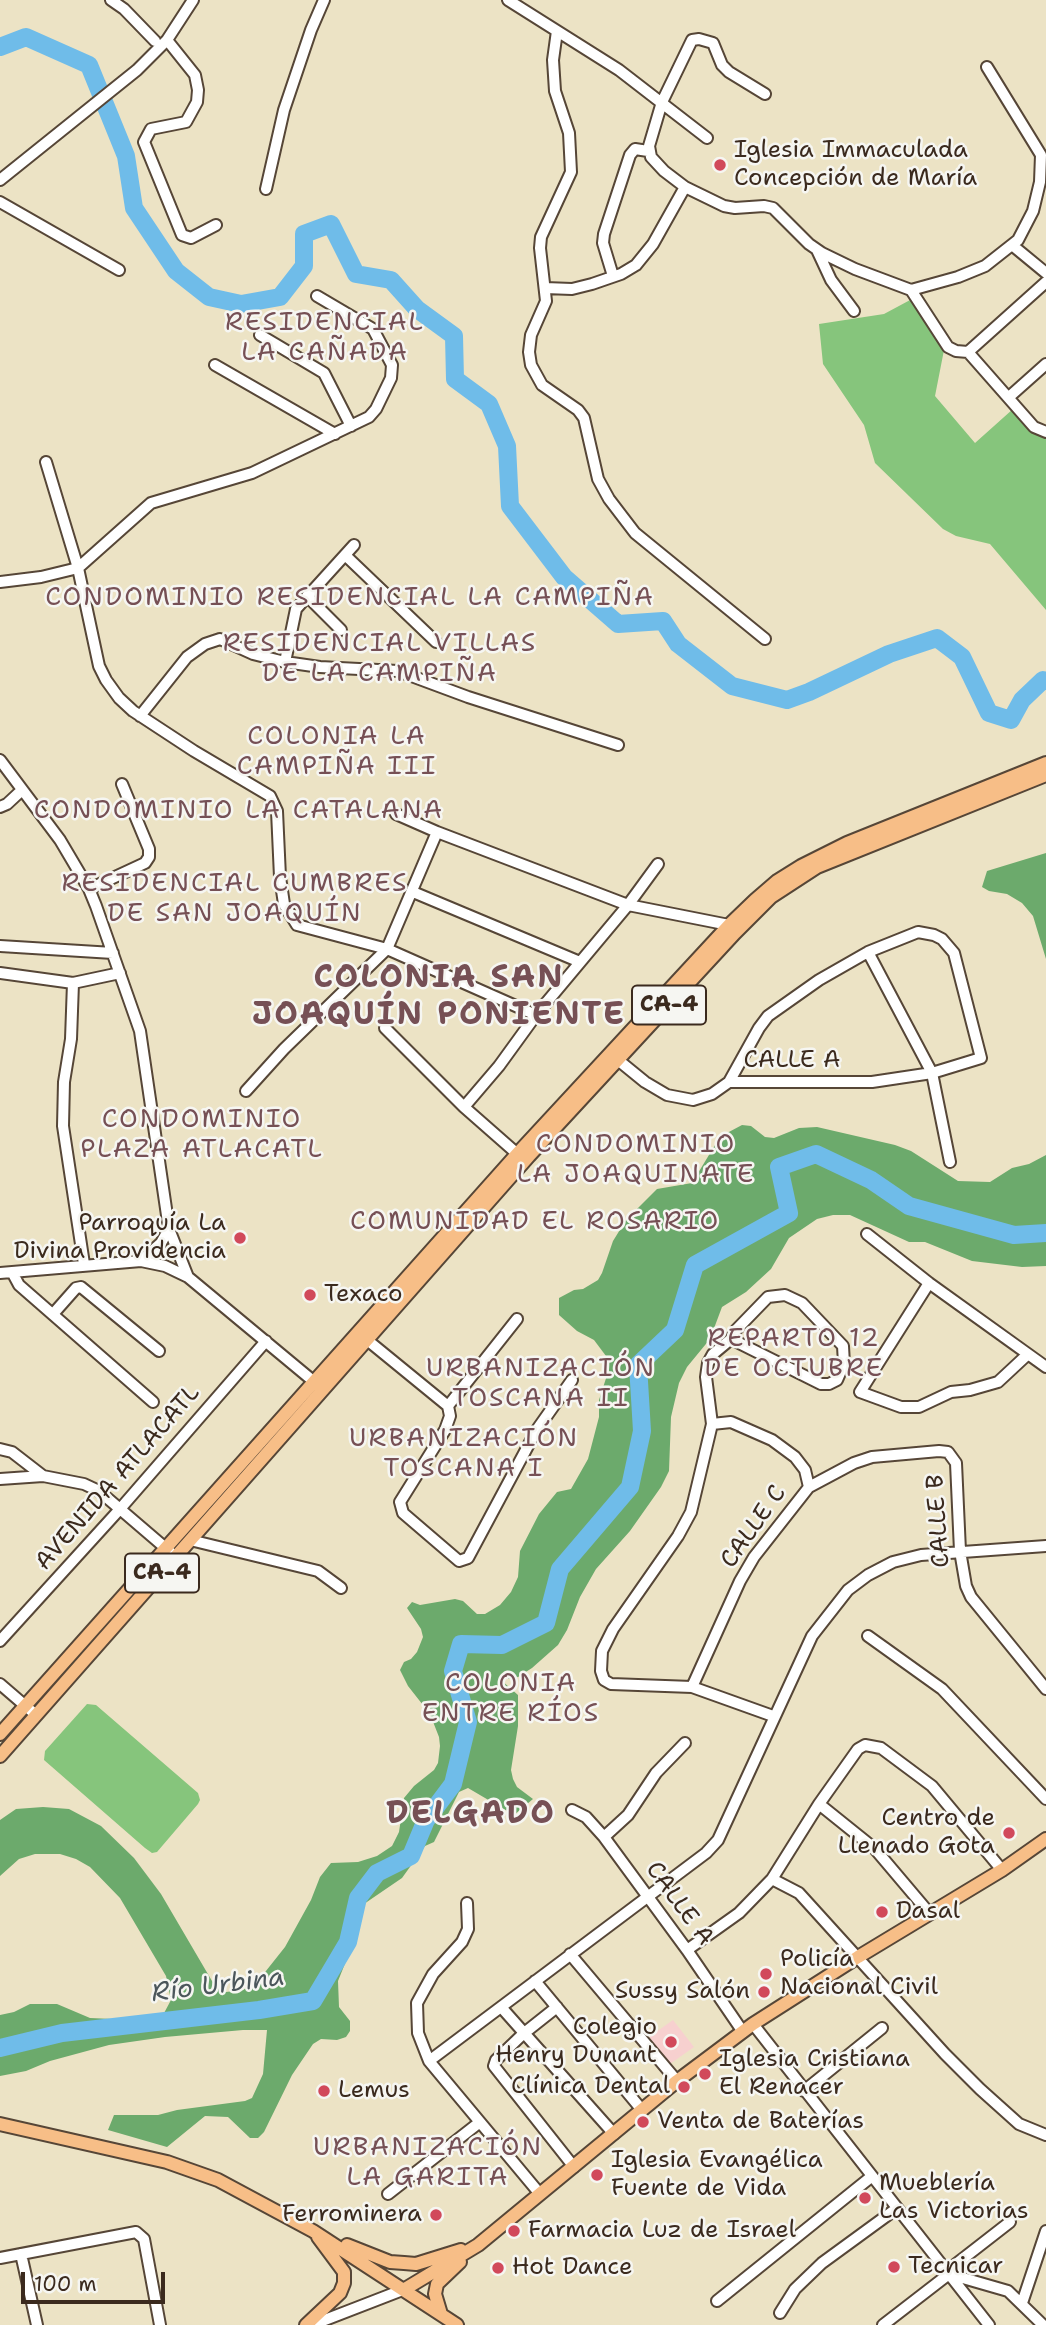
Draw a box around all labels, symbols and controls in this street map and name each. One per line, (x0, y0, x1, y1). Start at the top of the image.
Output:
place label: Iglesia Immaculada Concepción de María (734, 137, 977, 193)
marker: Iglesia Immaculada Concepción de María (712, 157, 728, 173)
district label: RESIDENCIAL LA CAÑADA (226, 307, 424, 368)
district label: CONDOMINIO RESIDENCIAL LA CAMPIÑA (49, 582, 651, 614)
district label: RESIDENCIAL VILLAS DE LA CAMPIÑA (225, 628, 535, 690)
district label: COLONIA LA CAMPIÑA III (238, 721, 436, 782)
district label: CONDOMINIO LA CATALANA (37, 795, 441, 827)
district label: RESIDENCIAL CUMBRES DE SAN JOAQUÍN (64, 868, 406, 930)
district label: COLONIA SAN JOAQUÍN PONIENTE (254, 960, 624, 1035)
road number: CA-4 (632, 986, 706, 1024)
street label: CALLE A (744, 1047, 840, 1075)
district label: CONDOMINIO PLAZA ATLACATL (82, 1104, 322, 1166)
district label: CONDOMINIO LA JOAQUINATE (518, 1129, 754, 1190)
district label: COMUNIDAD EL ROSARIO (352, 1206, 718, 1238)
place label: Parroquía La Divina Providencia (14, 1210, 226, 1266)
marker: Parroquía La Divina Providencia (232, 1230, 248, 1246)
place label: Texaco (324, 1281, 403, 1309)
marker: Texaco (302, 1287, 318, 1303)
district label: REPARTO 12 DE OCTUBRE (705, 1323, 883, 1384)
district label: URBANIZACIÓN TOSCANA II (428, 1353, 654, 1414)
street label: AVENIDA ATLACATL (30, 1380, 206, 1576)
district label: URBANIZACIÓN TOSCANA I (351, 1423, 577, 1484)
street label: CALLE B (921, 1473, 957, 1569)
street label: CALLE C (715, 1480, 793, 1574)
road number: CA-4 (125, 1554, 199, 1592)
district label: COLONIA ENTRE RÍOS (423, 1668, 599, 1730)
district label: DELGADO (387, 1796, 555, 1834)
place label: Centro de Llenado Gota (838, 1805, 995, 1861)
marker: Centro de Llenado Gota (1001, 1825, 1017, 1841)
street label: CALLE A (639, 1856, 719, 1952)
place label: Dasal (896, 1898, 960, 1926)
marker: Dasal (874, 1904, 890, 1920)
place label: Policía Nacional Civil (780, 1946, 938, 2002)
water label: Río Urbina (150, 1962, 286, 2010)
marker: Policía Nacional Civil (758, 1966, 774, 1982)
place label: Sussy Salón (615, 1978, 750, 2006)
marker: Sussy Salón (756, 1984, 772, 2000)
place label: Colegio Henry Dunant (495, 2014, 657, 2070)
marker: Colegio Henry Dunant (663, 2034, 679, 2050)
place label: Iglesia Cristiana El Renacer (719, 2046, 910, 2102)
marker: Iglesia Cristiana El Renacer (697, 2066, 713, 2082)
place label: Clínica Dental (511, 2073, 670, 2101)
place label: Lemus (338, 2077, 410, 2105)
marker: Clínica Dental (676, 2079, 692, 2095)
marker: Lemus (316, 2083, 332, 2099)
place label: Venta de Baterías (657, 2108, 864, 2136)
marker: Venta de Baterías (635, 2114, 651, 2130)
district label: URBANIZACIÓN LA GARITA (315, 2132, 541, 2194)
place label: Iglesia Evangélica Fuente de Vida (611, 2147, 823, 2203)
marker: Iglesia Evangélica Fuente de Vida (589, 2167, 605, 2183)
place label: Mueblería Las Victorias (879, 2170, 1029, 2226)
marker: Mueblería Las Victorias (857, 2190, 873, 2206)
place label: Ferrominera (282, 2201, 422, 2229)
marker: Ferrominera (428, 2207, 444, 2223)
place label: Farmacia Luz de Israel (528, 2217, 796, 2245)
marker: Farmacia Luz de Israel (506, 2223, 522, 2239)
place label: Tecnicar (908, 2253, 1003, 2281)
place label: Hot Dance (512, 2254, 633, 2282)
scale bar (24, 2258, 168, 2302)
marker: Tecnicar (886, 2259, 902, 2275)
marker: Hot Dance (490, 2260, 506, 2276)
text: 100 m (34, 2270, 97, 2298)

